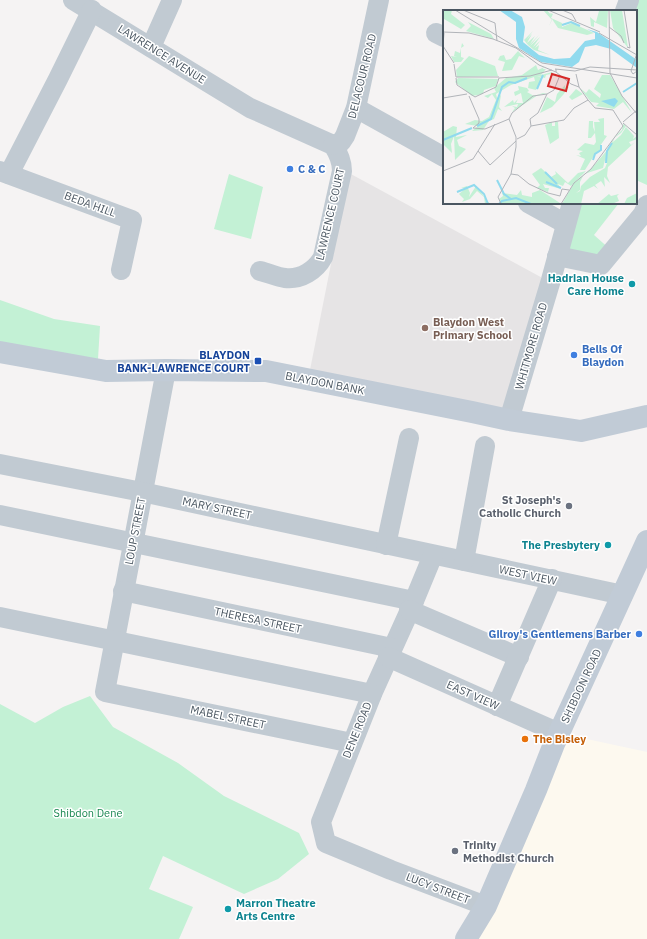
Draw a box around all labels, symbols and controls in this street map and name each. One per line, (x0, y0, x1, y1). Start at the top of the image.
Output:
inset map (443, 10, 637, 204)
street label: LAWRENCE AVENUE (115, 21, 209, 87)
street label: DELACOUR ROAD (345, 32, 379, 120)
place label: C & C (298, 162, 325, 176)
marker: C & C (285, 164, 295, 174)
street label: LAWRENCE COURT (313, 166, 348, 262)
street label: BEDA HILL (62, 188, 118, 220)
place label: Hadrian House Care Home (548, 271, 624, 298)
marker: Hadrian House Care Home (627, 279, 637, 289)
street label: WHITMORE ROAD (512, 301, 550, 391)
place label: Blaydon West Primary School (433, 315, 512, 342)
marker: Blaydon West Primary School (420, 323, 430, 333)
place label: Bells Of Blaydon (582, 342, 624, 369)
place label: BLAYDON BANK-LAWRENCE COURT (117, 348, 251, 375)
marker: Bells Of Blaydon (569, 350, 579, 360)
marker: BLAYDON BANK-LAWRENCE COURT (253, 356, 263, 366)
street label: BLAYDON BANK (284, 368, 366, 398)
place label: St Joseph's Catholic Church (479, 493, 561, 520)
street label: MARY STREET (181, 494, 254, 522)
street label: LOUP STREET (122, 495, 149, 566)
marker: St Joseph's Catholic Church (564, 501, 574, 511)
place label: The Presbytery (522, 538, 600, 552)
marker: The Presbytery (603, 540, 613, 550)
street label: WEST VIEW (498, 562, 558, 588)
street label: THERESA STREET (213, 604, 304, 636)
place label: Gilroy's Gentlemens Barber (489, 627, 632, 641)
marker: Gilroy's Gentlemens Barber (634, 629, 644, 639)
street label: SHIBDON ROAD (558, 647, 604, 725)
street label: EAST VIEW (445, 677, 502, 713)
street label: DENE ROAD (339, 700, 375, 760)
street label: MABEL STREET (189, 702, 268, 732)
place label: The Bisley (533, 732, 586, 746)
marker: The Bisley (520, 734, 530, 744)
park label: Shibdon Dene (54, 806, 122, 820)
place label: Trinity Methodist Church (463, 838, 554, 865)
marker: Trinity Methodist Church (450, 846, 460, 856)
street label: LUCY STREET (404, 869, 473, 907)
place label: Marron Theatre Arts Centre (236, 896, 316, 923)
marker: Marron Theatre Arts Centre (223, 904, 233, 914)

